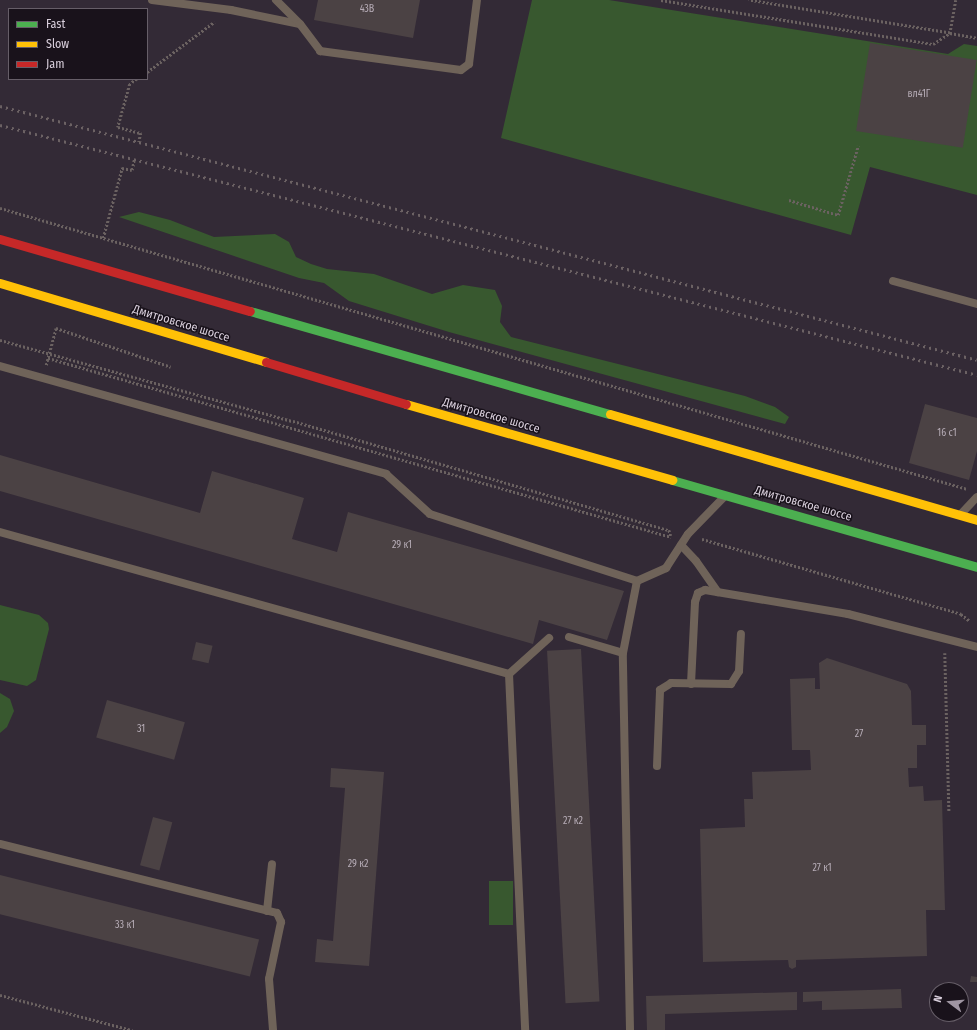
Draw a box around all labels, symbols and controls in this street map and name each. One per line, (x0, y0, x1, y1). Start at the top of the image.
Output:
house number: 43В (360, 4, 374, 16)
legend (8, 8, 148, 80)
text: Fast (46, 17, 65, 31)
text: Slow (46, 37, 69, 51)
text: Jam (46, 57, 64, 71)
house number: вл41Г (908, 89, 930, 101)
street label: Дмитровское шоссе (131, 302, 231, 346)
street label: Дмитровское шоссе (441, 395, 541, 437)
house number: 16 с1 (937, 428, 957, 440)
street label: Дмитровское шоссе (753, 483, 853, 525)
house number: 29 к1 (392, 540, 412, 552)
house number: 31 (137, 724, 145, 736)
house number: 27 (855, 729, 863, 741)
house number: 27 к2 (563, 816, 583, 828)
house number: 29 к2 (348, 859, 368, 871)
house number: 27 к1 (812, 863, 832, 875)
house number: 33 к1 (115, 920, 135, 932)
north arrow (929, 982, 969, 1022)
text: N (931, 994, 945, 1004)

